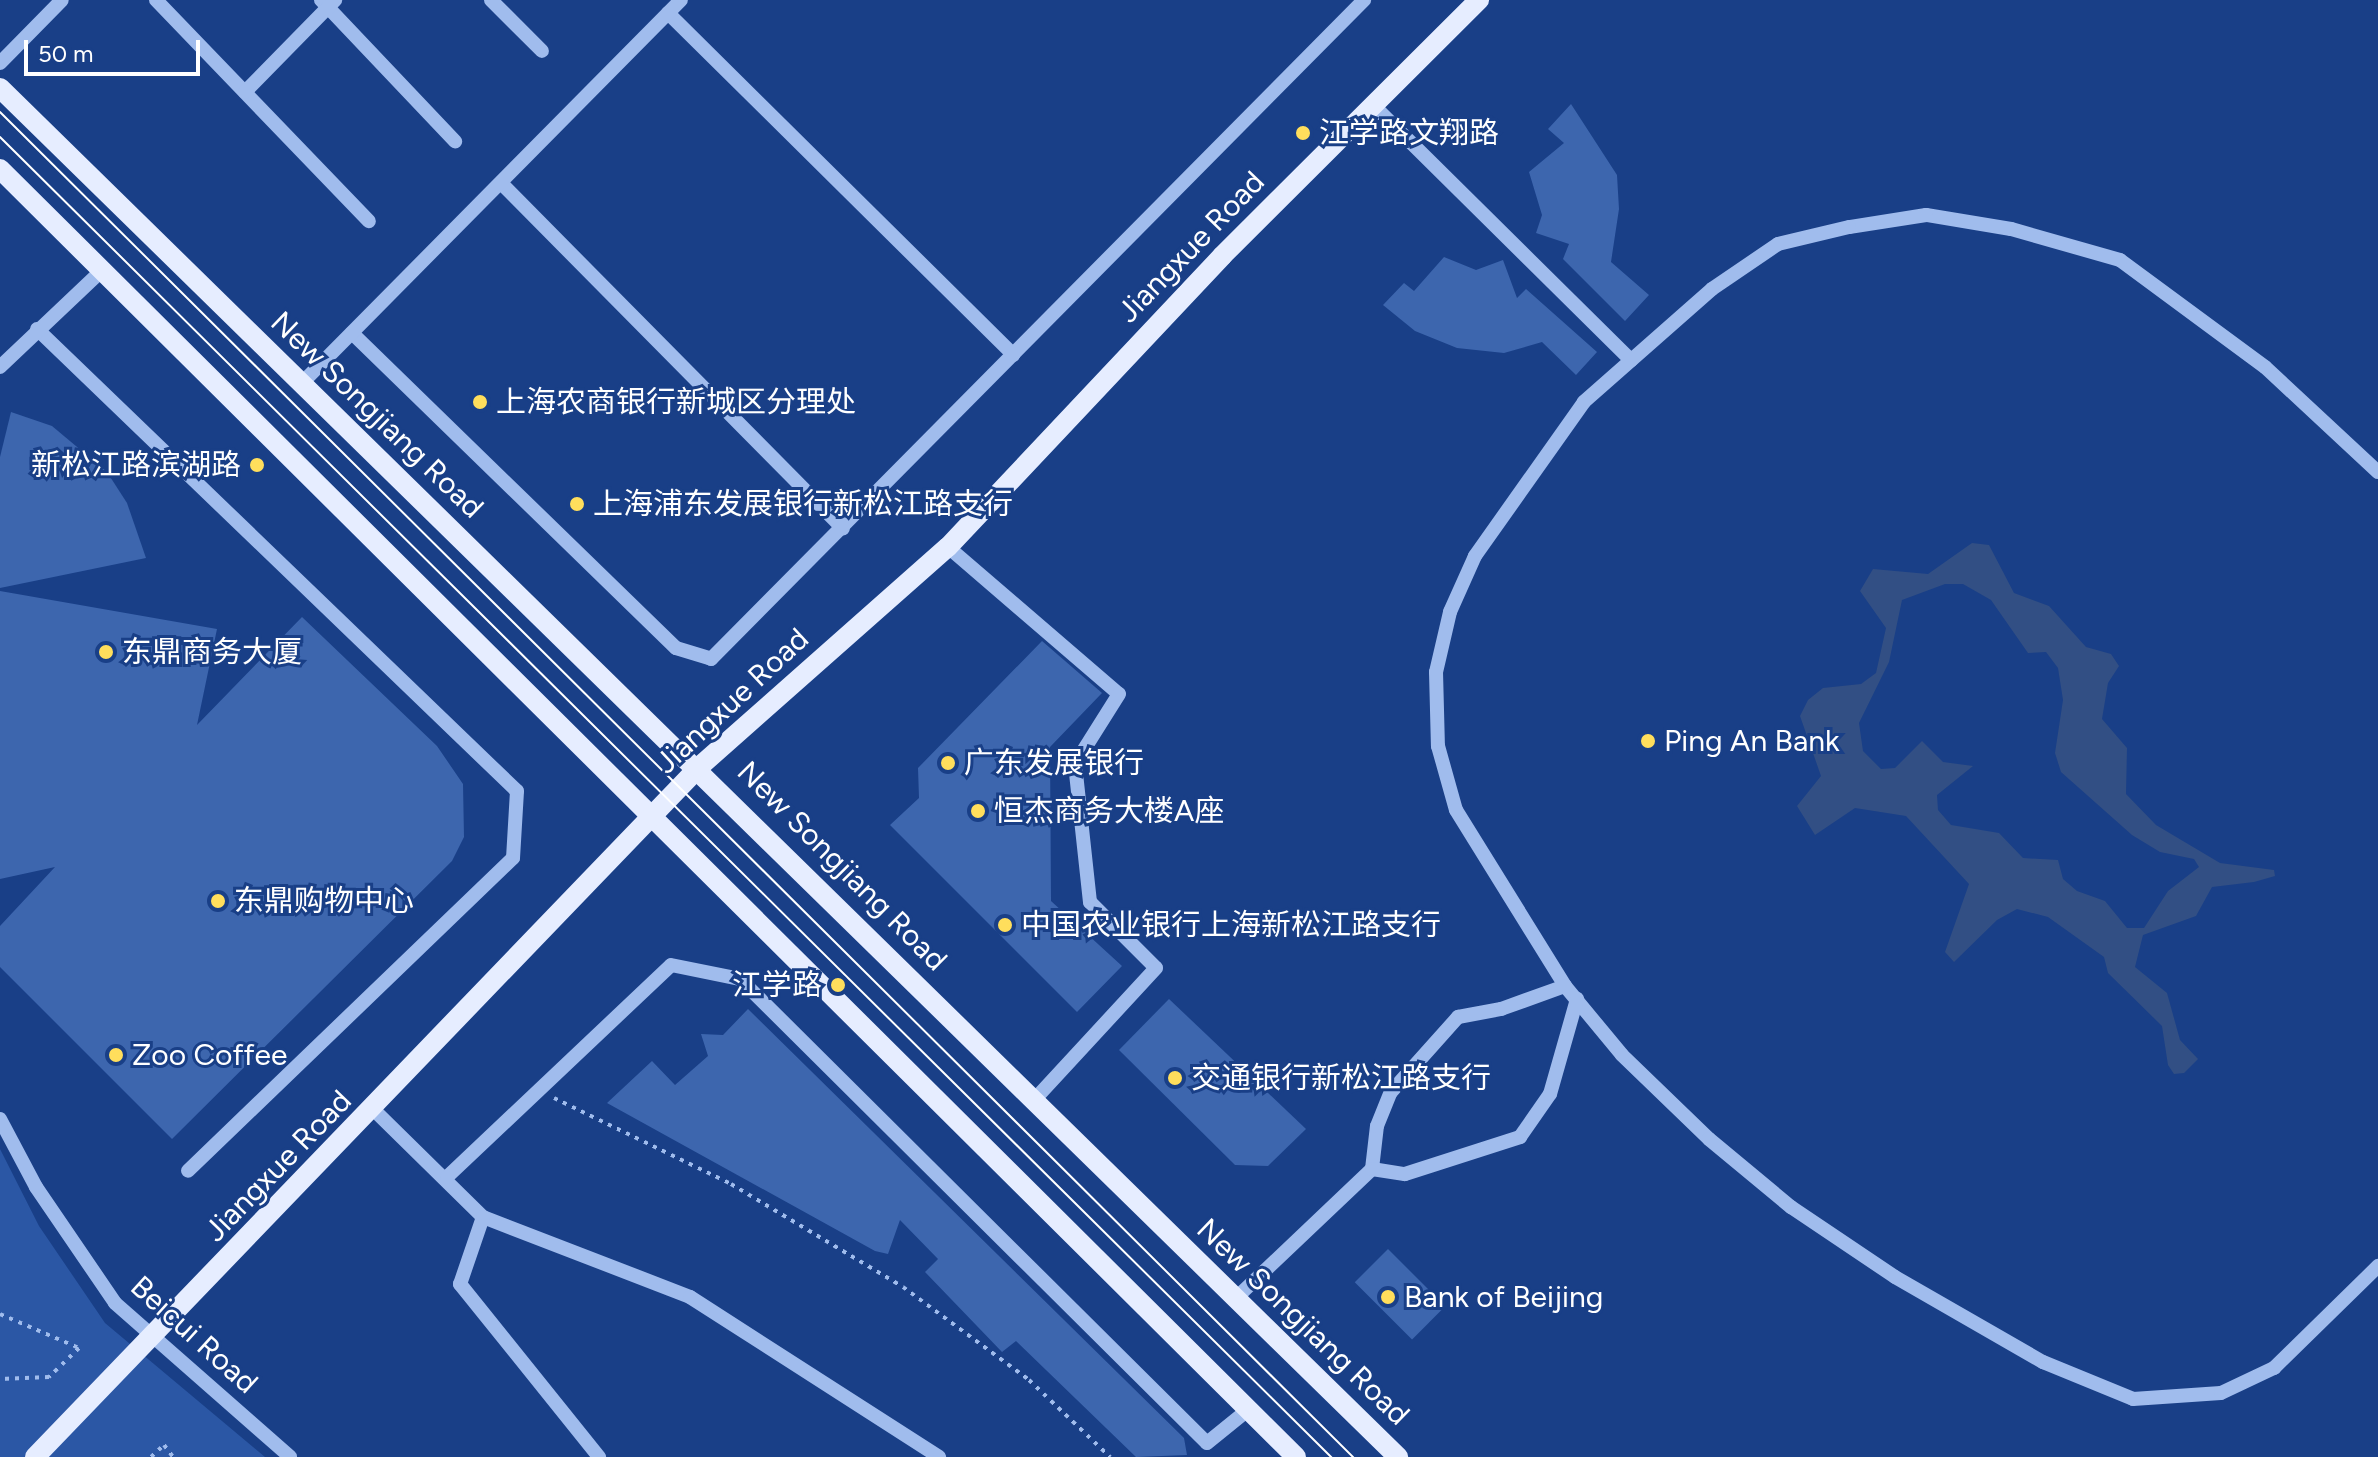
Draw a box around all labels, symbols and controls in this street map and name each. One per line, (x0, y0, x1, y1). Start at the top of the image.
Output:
scale bar (28, 24, 204, 74)
text: 50 m (38, 39, 94, 68)
place label: 江学路文翔路 (1319, 115, 1499, 151)
marker: 江学路文翔路 (1294, 124, 1312, 142)
street label: Jiangxue Road (1110, 164, 1272, 330)
street label: New Songjiang Road (263, 304, 491, 526)
place label: 上海农商银行新城区分理处 (496, 384, 856, 420)
marker: 上海农商银行新城区分理处 (471, 393, 489, 411)
place label: 新松江路滨湖路 (31, 447, 241, 483)
marker: 新松江路滨湖路 (248, 456, 266, 474)
place label: 上海浦东发展银行新松江路支行 (593, 486, 1013, 522)
marker: 上海浦东发展银行新松江路支行 (568, 495, 586, 513)
street label: Jiangxue Road (648, 621, 816, 781)
place label: 东鼎商务大厦 (122, 634, 302, 670)
marker: 东鼎商务大厦 (97, 643, 115, 661)
place label: Ping An Bank (1664, 723, 1839, 759)
marker: Ping An Bank (1639, 732, 1657, 750)
place label: 广东发展银行 (964, 745, 1144, 781)
street label: New Songjiang Road (730, 754, 954, 978)
marker: 广东发展银行 (939, 754, 957, 772)
place label: 恒杰商务大楼A座 (994, 793, 1224, 829)
marker: 恒杰商务大楼A座 (969, 802, 987, 820)
place label: 东鼎购物中心 (234, 883, 414, 919)
marker: 东鼎购物中心 (209, 892, 227, 910)
place label: 中国农业银行上海新松江路支行 (1021, 907, 1441, 943)
marker: 中国农业银行上海新松江路支行 (996, 916, 1014, 934)
place label: 江学路 (732, 967, 822, 1003)
marker: 江学路 (829, 976, 847, 994)
place label: Zoo Coffee (132, 1037, 287, 1073)
marker: Zoo Coffee (107, 1046, 125, 1064)
place label: 交通银行新松江路支行 (1191, 1060, 1491, 1096)
marker: 交通银行新松江路支行 (1166, 1069, 1184, 1087)
street label: Jiangxue Road (197, 1083, 359, 1249)
street label: New Songjiang Road (1189, 1211, 1417, 1433)
street label: Beicui Road (123, 1269, 265, 1401)
place label: Bank of Beijing (1404, 1279, 1603, 1315)
marker: Bank of Beijing (1379, 1288, 1397, 1306)

